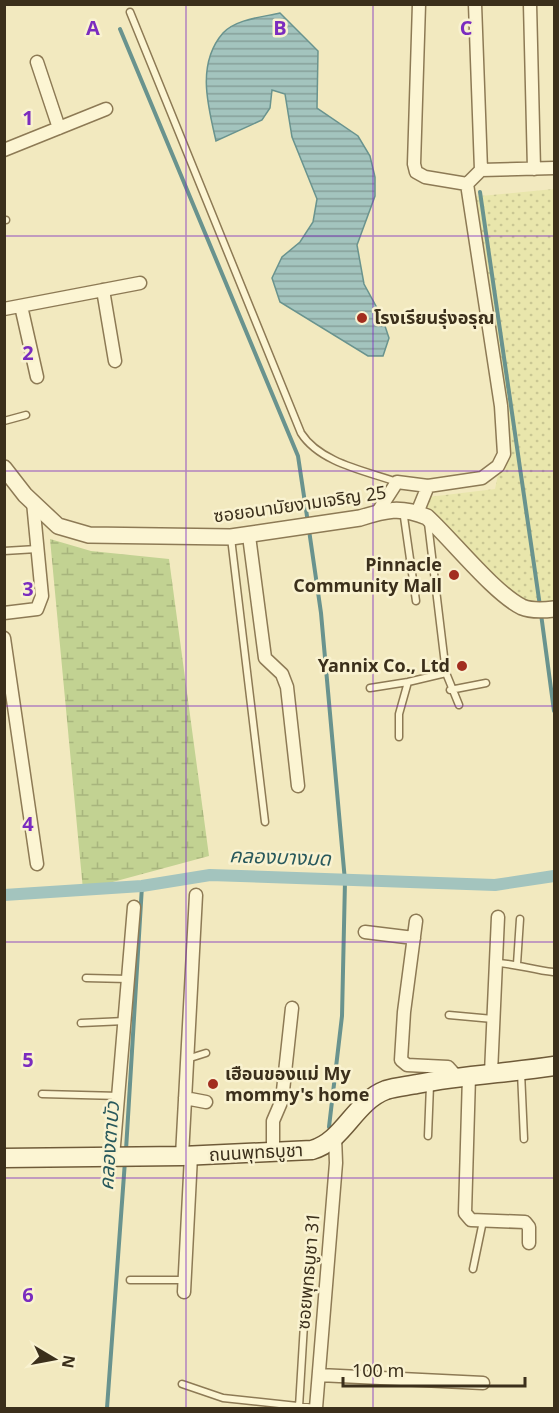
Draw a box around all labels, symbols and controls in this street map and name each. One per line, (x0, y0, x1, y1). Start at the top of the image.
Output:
text: A (86, 14, 100, 44)
text: B (273, 14, 287, 44)
text: C (460, 14, 473, 44)
text: 1 (22, 104, 34, 134)
place label: โรงเรียนรุ่งอรุณ (374, 305, 495, 332)
marker: โรงเรียนรุ่งอรุณ (355, 311, 369, 325)
text: 2 (22, 339, 34, 369)
street label: ซอยอนามัยงามเจริญ 25 (212, 480, 388, 530)
place label: Pinnacle Community Mall (293, 552, 442, 600)
marker: Pinnacle Community Mall (447, 568, 461, 582)
text: 3 (22, 575, 34, 605)
place label: Yannix Co., Ltd (318, 653, 450, 680)
marker: Yannix Co., Ltd (455, 659, 469, 673)
text: 4 (22, 810, 34, 840)
water label: คลองบางมด (229, 841, 332, 875)
text: 5 (22, 1046, 34, 1076)
place label: เฮือนของแม่ My mommy's home (225, 1061, 369, 1109)
marker: เฮือนของแม่ My mommy's home (206, 1077, 220, 1091)
water label: คลองตาบัว (92, 1100, 128, 1191)
street label: ถนนพุทธบูชา (208, 1137, 304, 1169)
street label: ซอยพุทธบูชา 31 (290, 1211, 328, 1331)
text: 6 (22, 1281, 34, 1311)
north arrow (24, 1329, 84, 1389)
scale bar (343, 1350, 524, 1388)
text: N (55, 1353, 81, 1370)
text: 100 m (352, 1358, 404, 1385)

